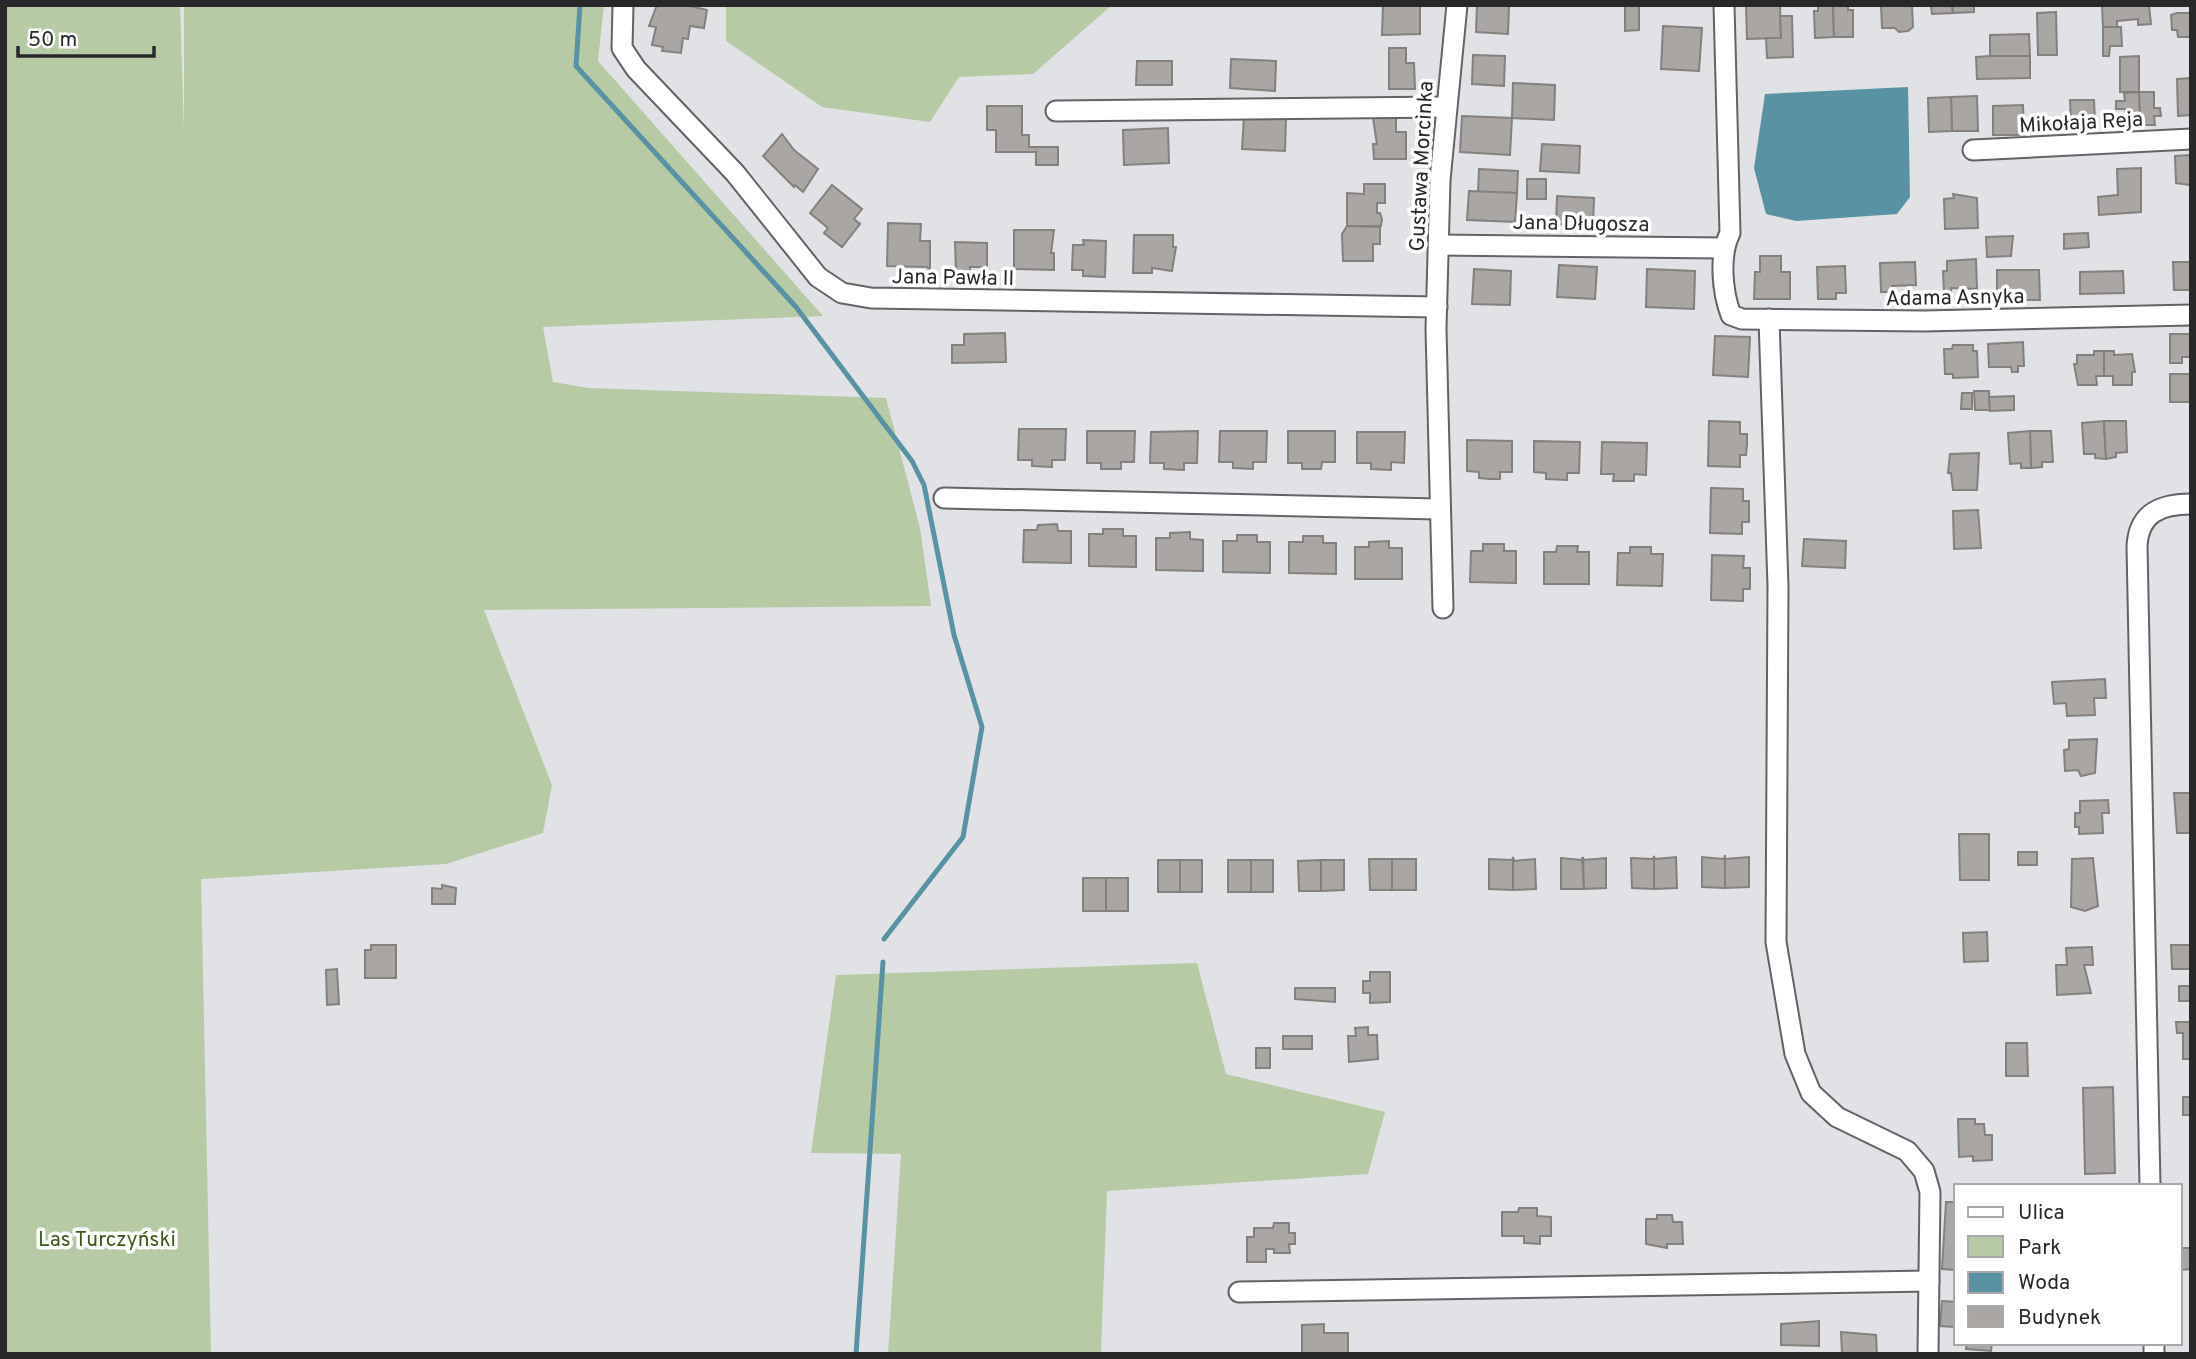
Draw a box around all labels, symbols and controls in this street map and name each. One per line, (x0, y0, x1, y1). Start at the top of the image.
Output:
scale bar (18, 14, 154, 58)
text: 50 m (28, 27, 77, 54)
street label: Gustawa Morcinka (1405, 80, 1440, 252)
street label: Mikołaja Reja (2018, 107, 2144, 140)
street label: Jana Długosza (1512, 210, 1650, 239)
street label: Jana Pawła II (891, 264, 1015, 293)
street label: Adama Asnyka (1885, 284, 2025, 313)
legend (1954, 1184, 2182, 1345)
text: Ulica (2018, 1200, 2065, 1227)
park label: Las Turczyński (38, 1227, 176, 1254)
text: Park (2018, 1235, 2061, 1262)
text: Woda (2018, 1270, 2070, 1297)
text: Budynek (2018, 1305, 2101, 1332)

